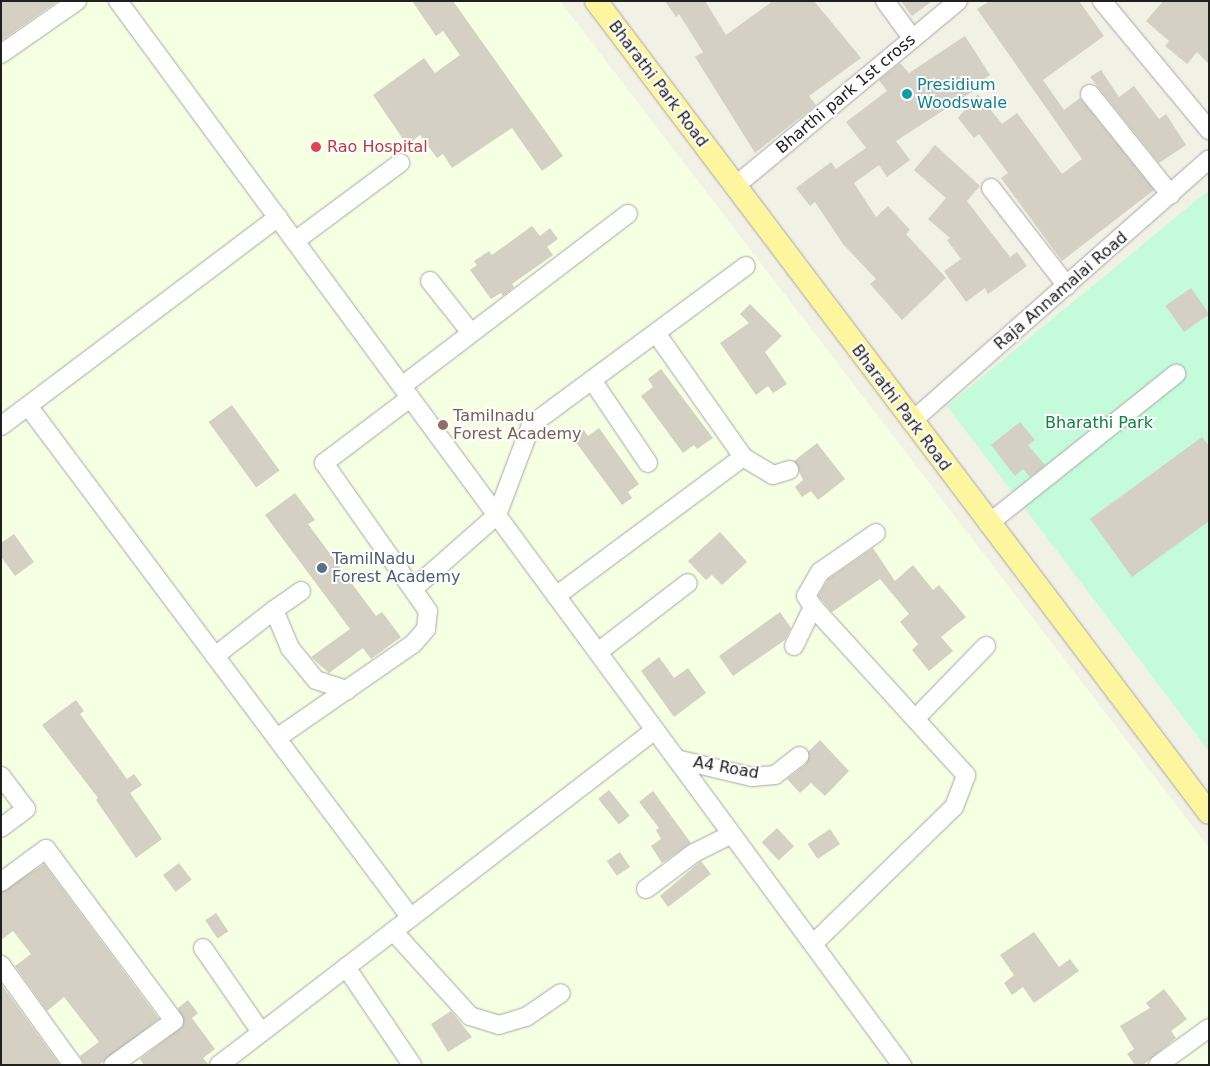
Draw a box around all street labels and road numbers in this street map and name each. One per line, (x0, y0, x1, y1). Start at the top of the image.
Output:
street label: Bharathi Park Road (604, 17, 712, 151)
street label: Bharthi park 1st cross (773, 30, 919, 158)
street label: Raja Annamalai Road (990, 228, 1132, 354)
street label: Bharathi Park Road (847, 341, 955, 475)
street label: A4 Road (692, 753, 760, 783)

